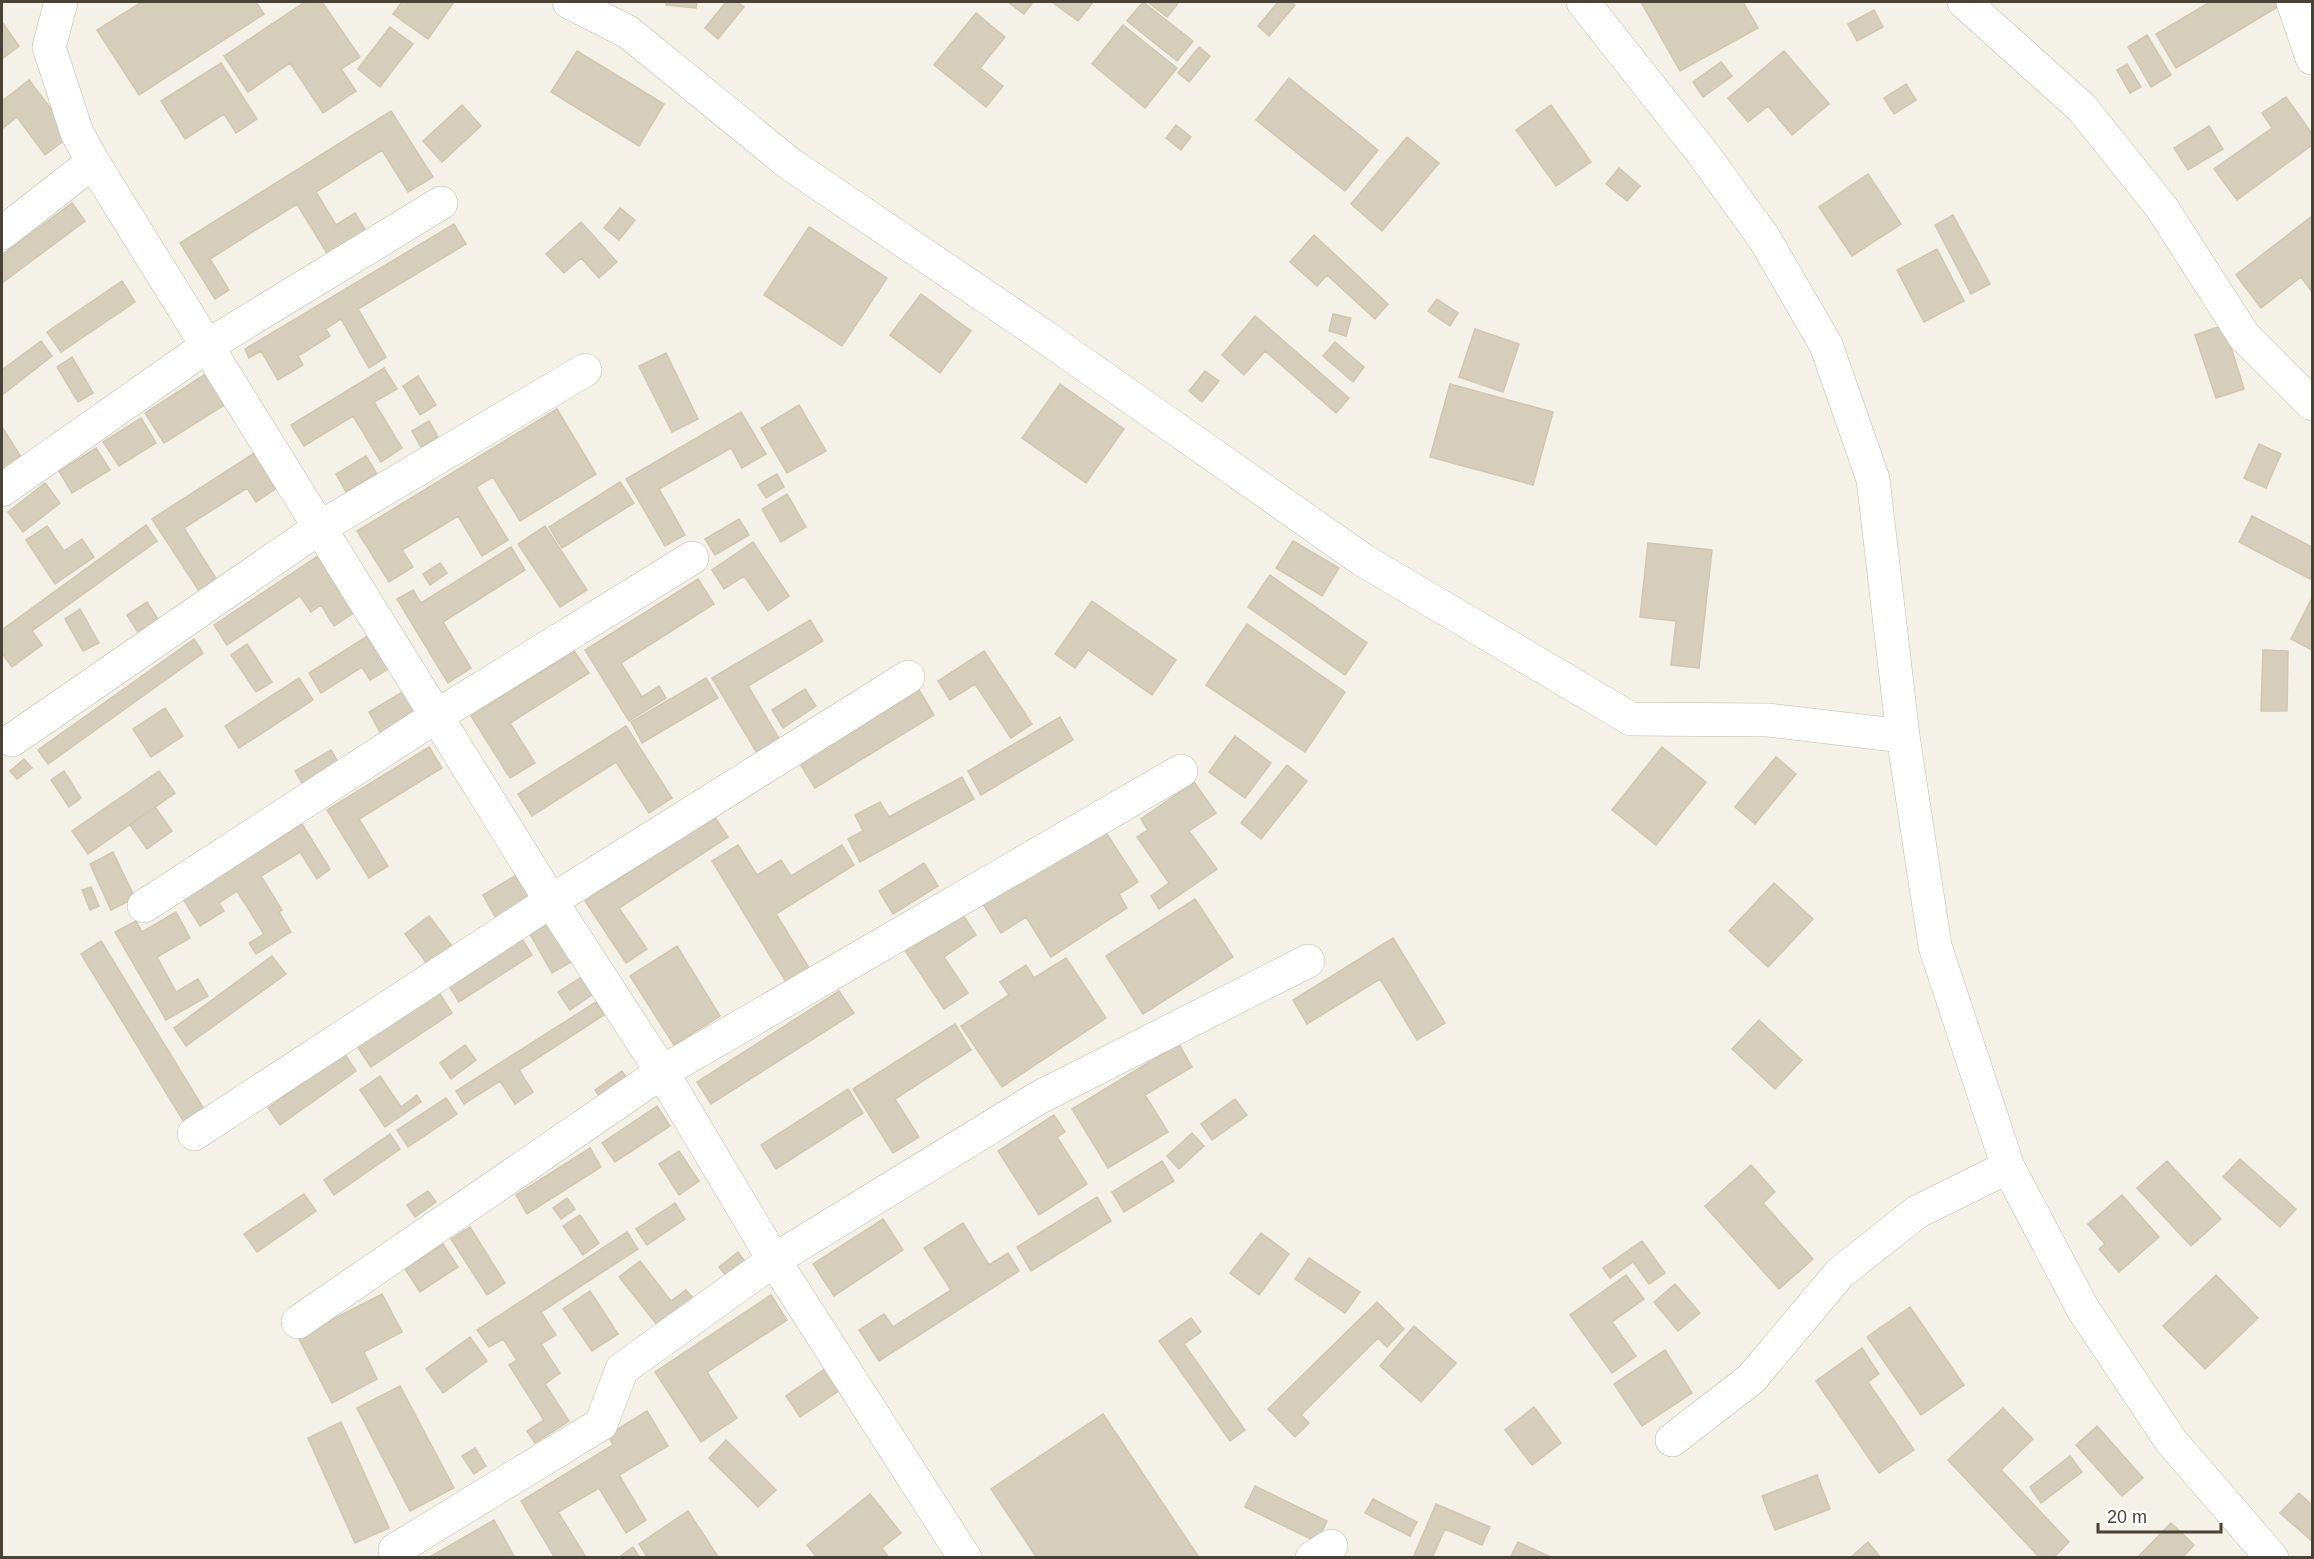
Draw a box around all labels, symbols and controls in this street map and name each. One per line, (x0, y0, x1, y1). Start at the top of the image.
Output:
scale bar (2098, 1496, 2221, 1534)
text: 20 m (2107, 1507, 2147, 1527)

